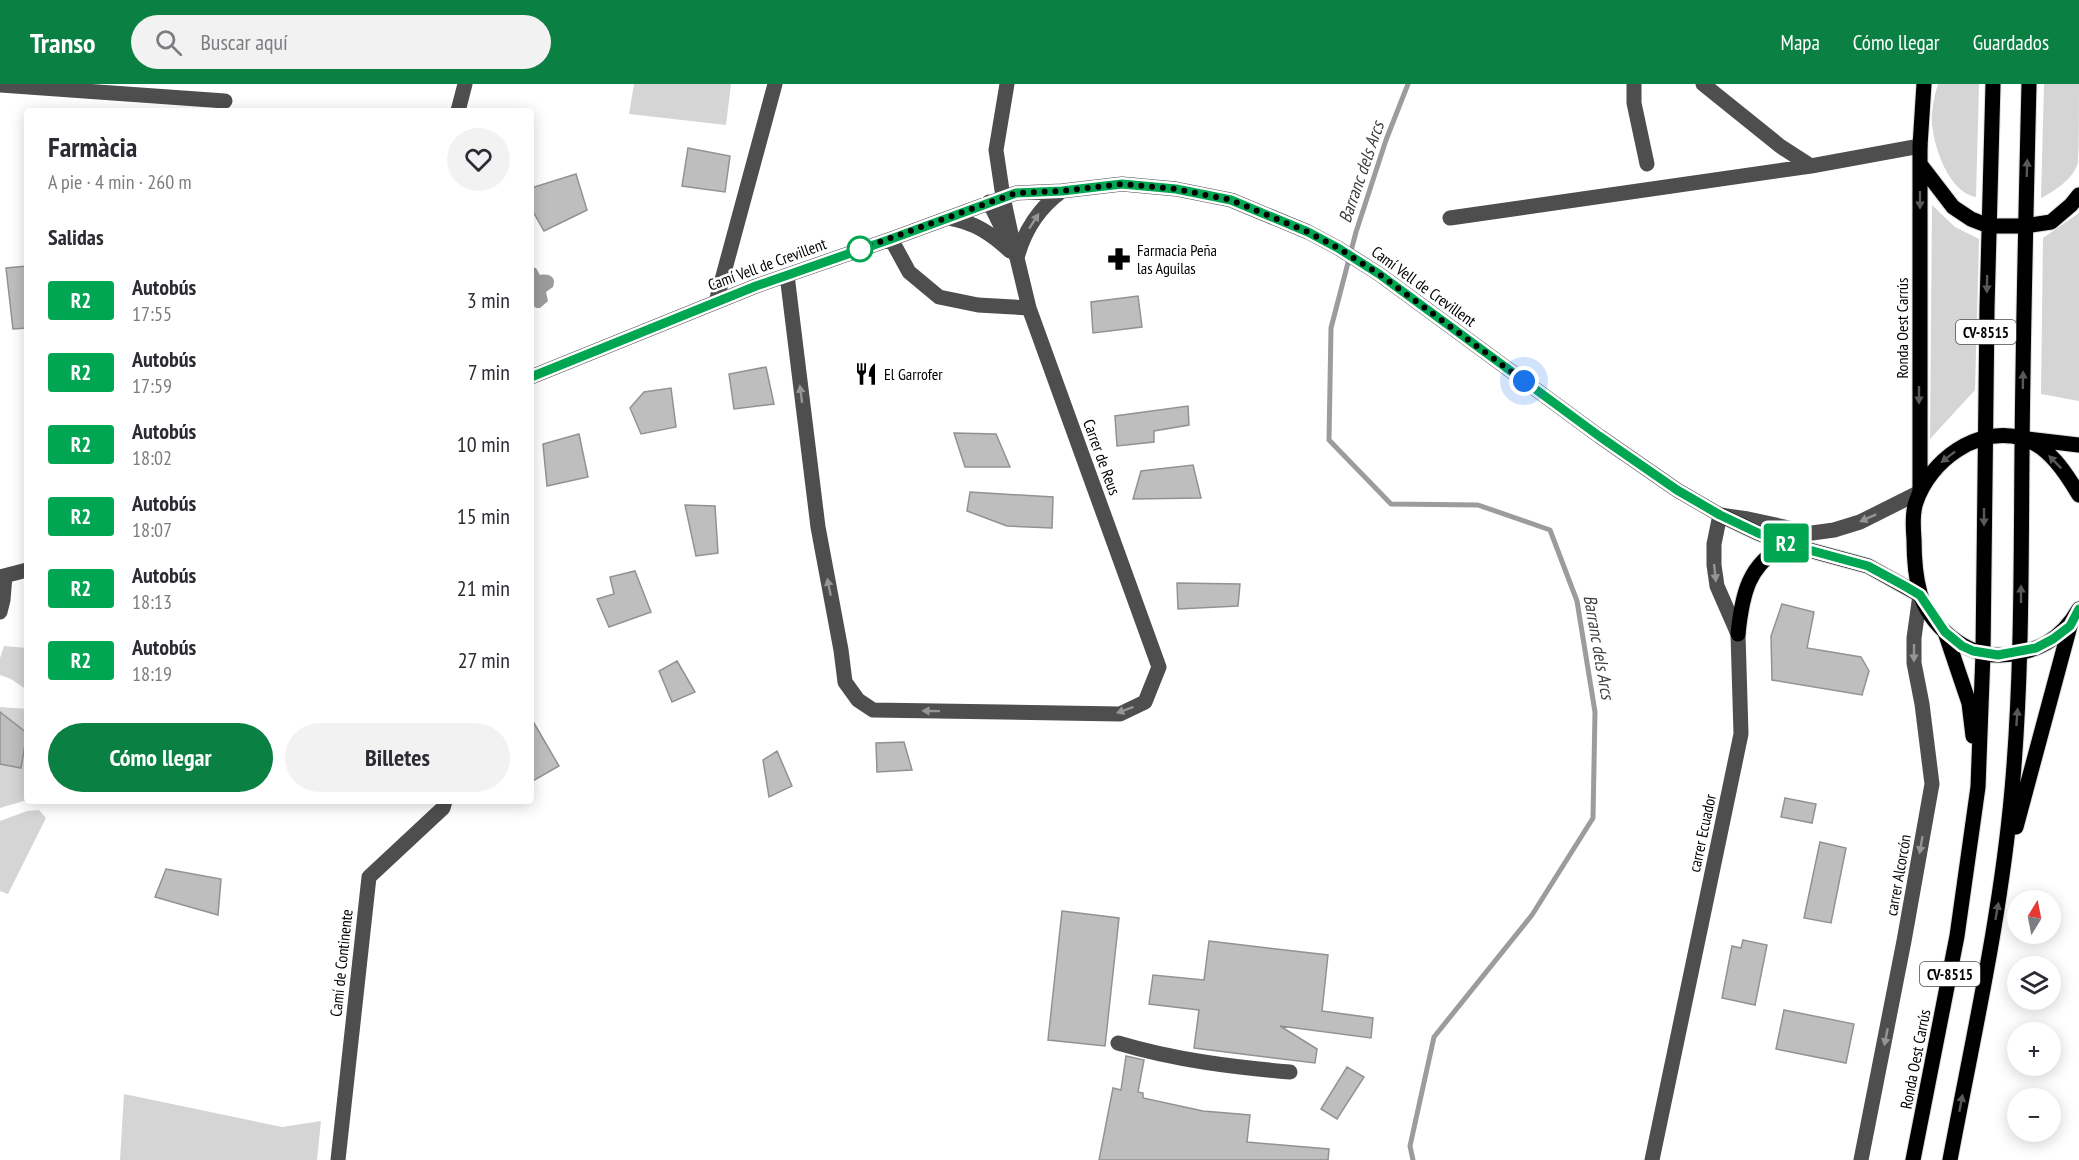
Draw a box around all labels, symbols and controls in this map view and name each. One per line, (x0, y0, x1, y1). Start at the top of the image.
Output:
search box (131, 15, 551, 69)
text: Transo (30, 24, 95, 61)
icon: search (152, 26, 185, 59)
text: Buscar aquí (200, 28, 288, 56)
text: Mapa (1781, 29, 1820, 56)
text: Cómo llegar (1853, 29, 1940, 56)
text: Guardados (1973, 29, 2049, 56)
water label: Barranc dels Arcs (1333, 117, 1390, 226)
text: Farmàcia (48, 128, 137, 165)
button: heart (447, 128, 510, 191)
one-way arrow (2022, 158, 2031, 177)
text: A pie · 4 min · 260 m (48, 169, 191, 195)
one-way arrow (1915, 191, 1925, 210)
one-way arrow (1029, 212, 1040, 229)
text: Salidas (48, 223, 104, 251)
street label: Camí Vell de Crevillent (705, 233, 829, 295)
unlabelled marker (847, 236, 873, 262)
place label: Farmacia Peña las Aguilas (1137, 240, 1217, 278)
street label: Camí Vell de Crevillent (1368, 241, 1481, 331)
pharmacy icon: Farmacia Peña las Aguilas (1106, 246, 1132, 272)
text: Autobús (132, 273, 196, 301)
one-way arrow (1983, 275, 1992, 294)
street label: Ronda Oest Carrús (1892, 278, 1912, 378)
text: 3 min (467, 286, 510, 314)
text: R2 (71, 287, 91, 314)
text: 17:55 (132, 301, 172, 327)
road number: CV-8515 (1956, 320, 2016, 344)
text: Autobús (132, 345, 196, 373)
text: 7 min (468, 358, 510, 386)
text: R2 (71, 359, 91, 386)
restaurant icon: El Garrofer (853, 361, 879, 387)
place label: El Garrofer (884, 364, 943, 384)
your location (1509, 366, 1539, 396)
one-way arrow (2018, 370, 2028, 389)
text: 17:59 (132, 373, 172, 399)
one-way arrow (796, 385, 805, 404)
one-way arrow (1914, 386, 1924, 405)
street label: Carrer de Reus (1079, 416, 1125, 498)
text: Autobús (132, 417, 196, 445)
text: 10 min (457, 430, 510, 458)
text: R2 (71, 431, 91, 458)
text: 18:02 (132, 445, 172, 471)
one-way arrow (1940, 450, 1956, 463)
one-way arrow (2048, 455, 2063, 469)
text: Autobús (132, 489, 196, 517)
text: 15 min (457, 502, 510, 530)
text: R2 (71, 503, 91, 530)
one-way arrow (1979, 508, 1989, 527)
one-way arrow (1858, 513, 1876, 523)
text: 18:07 (132, 517, 172, 543)
line badge: R2 (1759, 524, 1813, 562)
text: R2 (1776, 530, 1796, 557)
text: Autobús (132, 561, 196, 589)
one-way arrow (1710, 564, 1720, 583)
text: 21 min (457, 574, 510, 602)
text: R2 (71, 575, 91, 602)
one-way arrow (824, 577, 833, 596)
one-way arrow (2016, 584, 2026, 603)
text: 18:13 (132, 589, 172, 615)
water label: Barranc dels Arcs (1579, 593, 1620, 703)
text: Autobús (132, 633, 196, 661)
one-way arrow (1909, 643, 1919, 662)
text: 27 min (458, 646, 510, 674)
text: R2 (71, 647, 91, 674)
text: 18:19 (132, 661, 172, 687)
one-way arrow (1116, 705, 1134, 715)
one-way arrow (922, 706, 941, 716)
one-way arrow (2012, 708, 2021, 727)
button: Cómo llegar (48, 723, 273, 792)
button: Billetes (285, 723, 510, 792)
street label: carrer Ecuador (1684, 792, 1720, 874)
street label: carrer Alcorcón (1881, 833, 1915, 917)
one-way arrow (1916, 836, 1925, 855)
north arrow (2007, 890, 2061, 944)
map controls (2007, 890, 2061, 1142)
one-way arrow (1992, 901, 2001, 920)
street label: Camí de Continente (325, 908, 357, 1018)
button: layers (2007, 956, 2061, 1010)
road number: CV-8515 (1920, 962, 1980, 986)
street label: Ronda Oest Carrús (1896, 1008, 1934, 1110)
button: + (2007, 1022, 2061, 1076)
one-way arrow (1881, 1028, 1890, 1047)
button: − (2007, 1088, 2061, 1142)
one-way arrow (1957, 1093, 1966, 1112)

